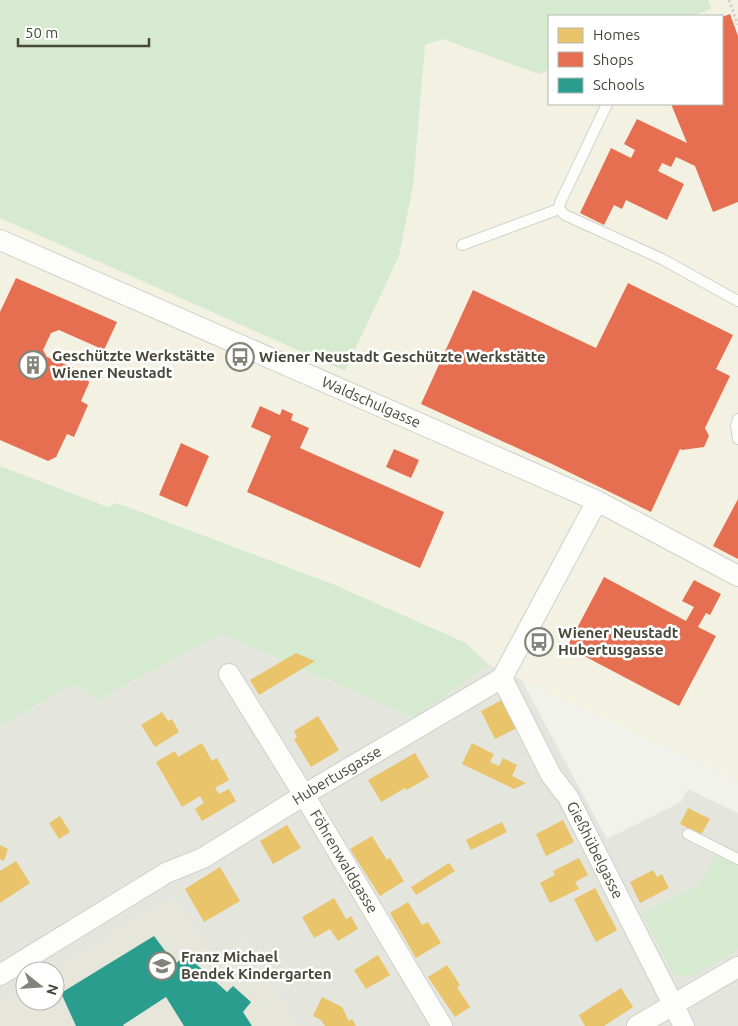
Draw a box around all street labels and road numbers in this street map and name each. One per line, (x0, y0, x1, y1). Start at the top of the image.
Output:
street label: Waldschulgasse (319, 373, 423, 431)
street label: Hubertusgasse (289, 742, 384, 808)
street label: Gießhübelgasse (564, 798, 627, 901)
street label: Föhrenwaldgasse (307, 807, 382, 916)

